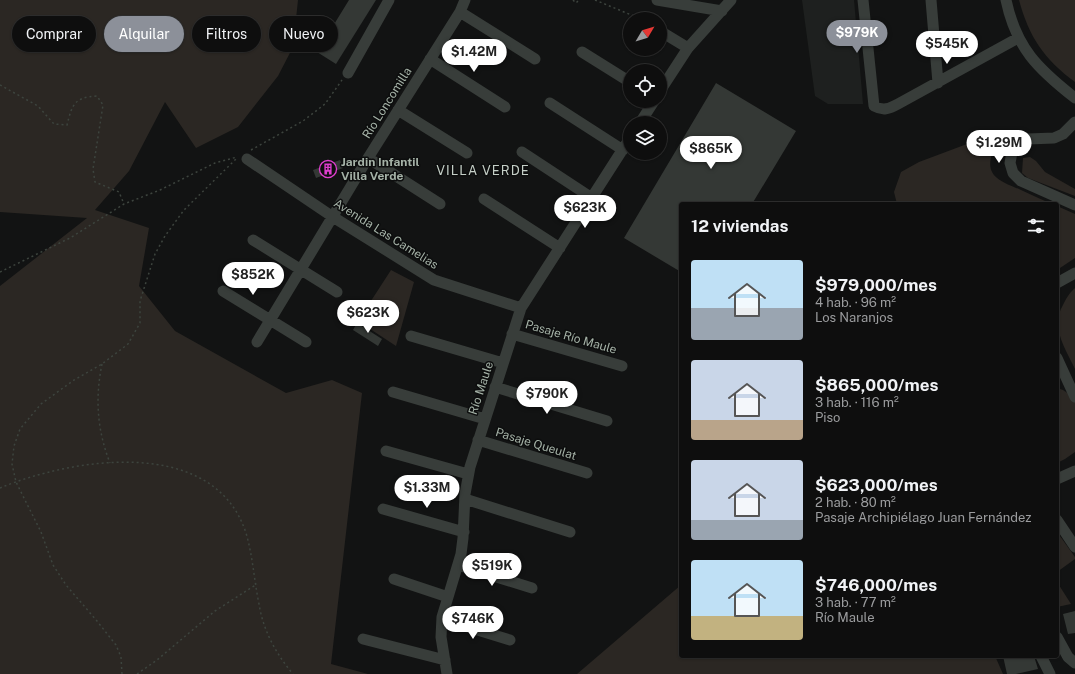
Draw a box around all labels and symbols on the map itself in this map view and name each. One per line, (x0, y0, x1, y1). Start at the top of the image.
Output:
north arrow (623, 12, 667, 56)
pin: $979K (829, 20, 885, 54)
pin: $545K (919, 31, 975, 65)
pin: $1.42M (441, 39, 507, 73)
street label: Río Loncomilla (360, 65, 414, 141)
pin: $1.29M (966, 130, 1032, 164)
pin: $865K (683, 136, 739, 170)
place label: Jardin Infantil Villa Verde (341, 155, 420, 183)
building icon: Jardin Infantil Villa Verde (318, 159, 338, 179)
district label: VILLA VERDE (436, 163, 530, 178)
pin: $623K (557, 195, 613, 229)
street label: Avenida Las Camelias (331, 196, 441, 272)
pin: $852K (225, 262, 281, 296)
pin: $623K (340, 300, 396, 334)
street label: Pasaje Río Maule (524, 317, 619, 357)
street label: Río Maule (466, 360, 496, 416)
pin: $790K (519, 381, 575, 415)
street label: Pasaje Queulat (494, 425, 579, 463)
pin: $1.33M (394, 475, 460, 509)
pin: $519K (464, 553, 520, 587)
pin: $746K (445, 606, 501, 640)

